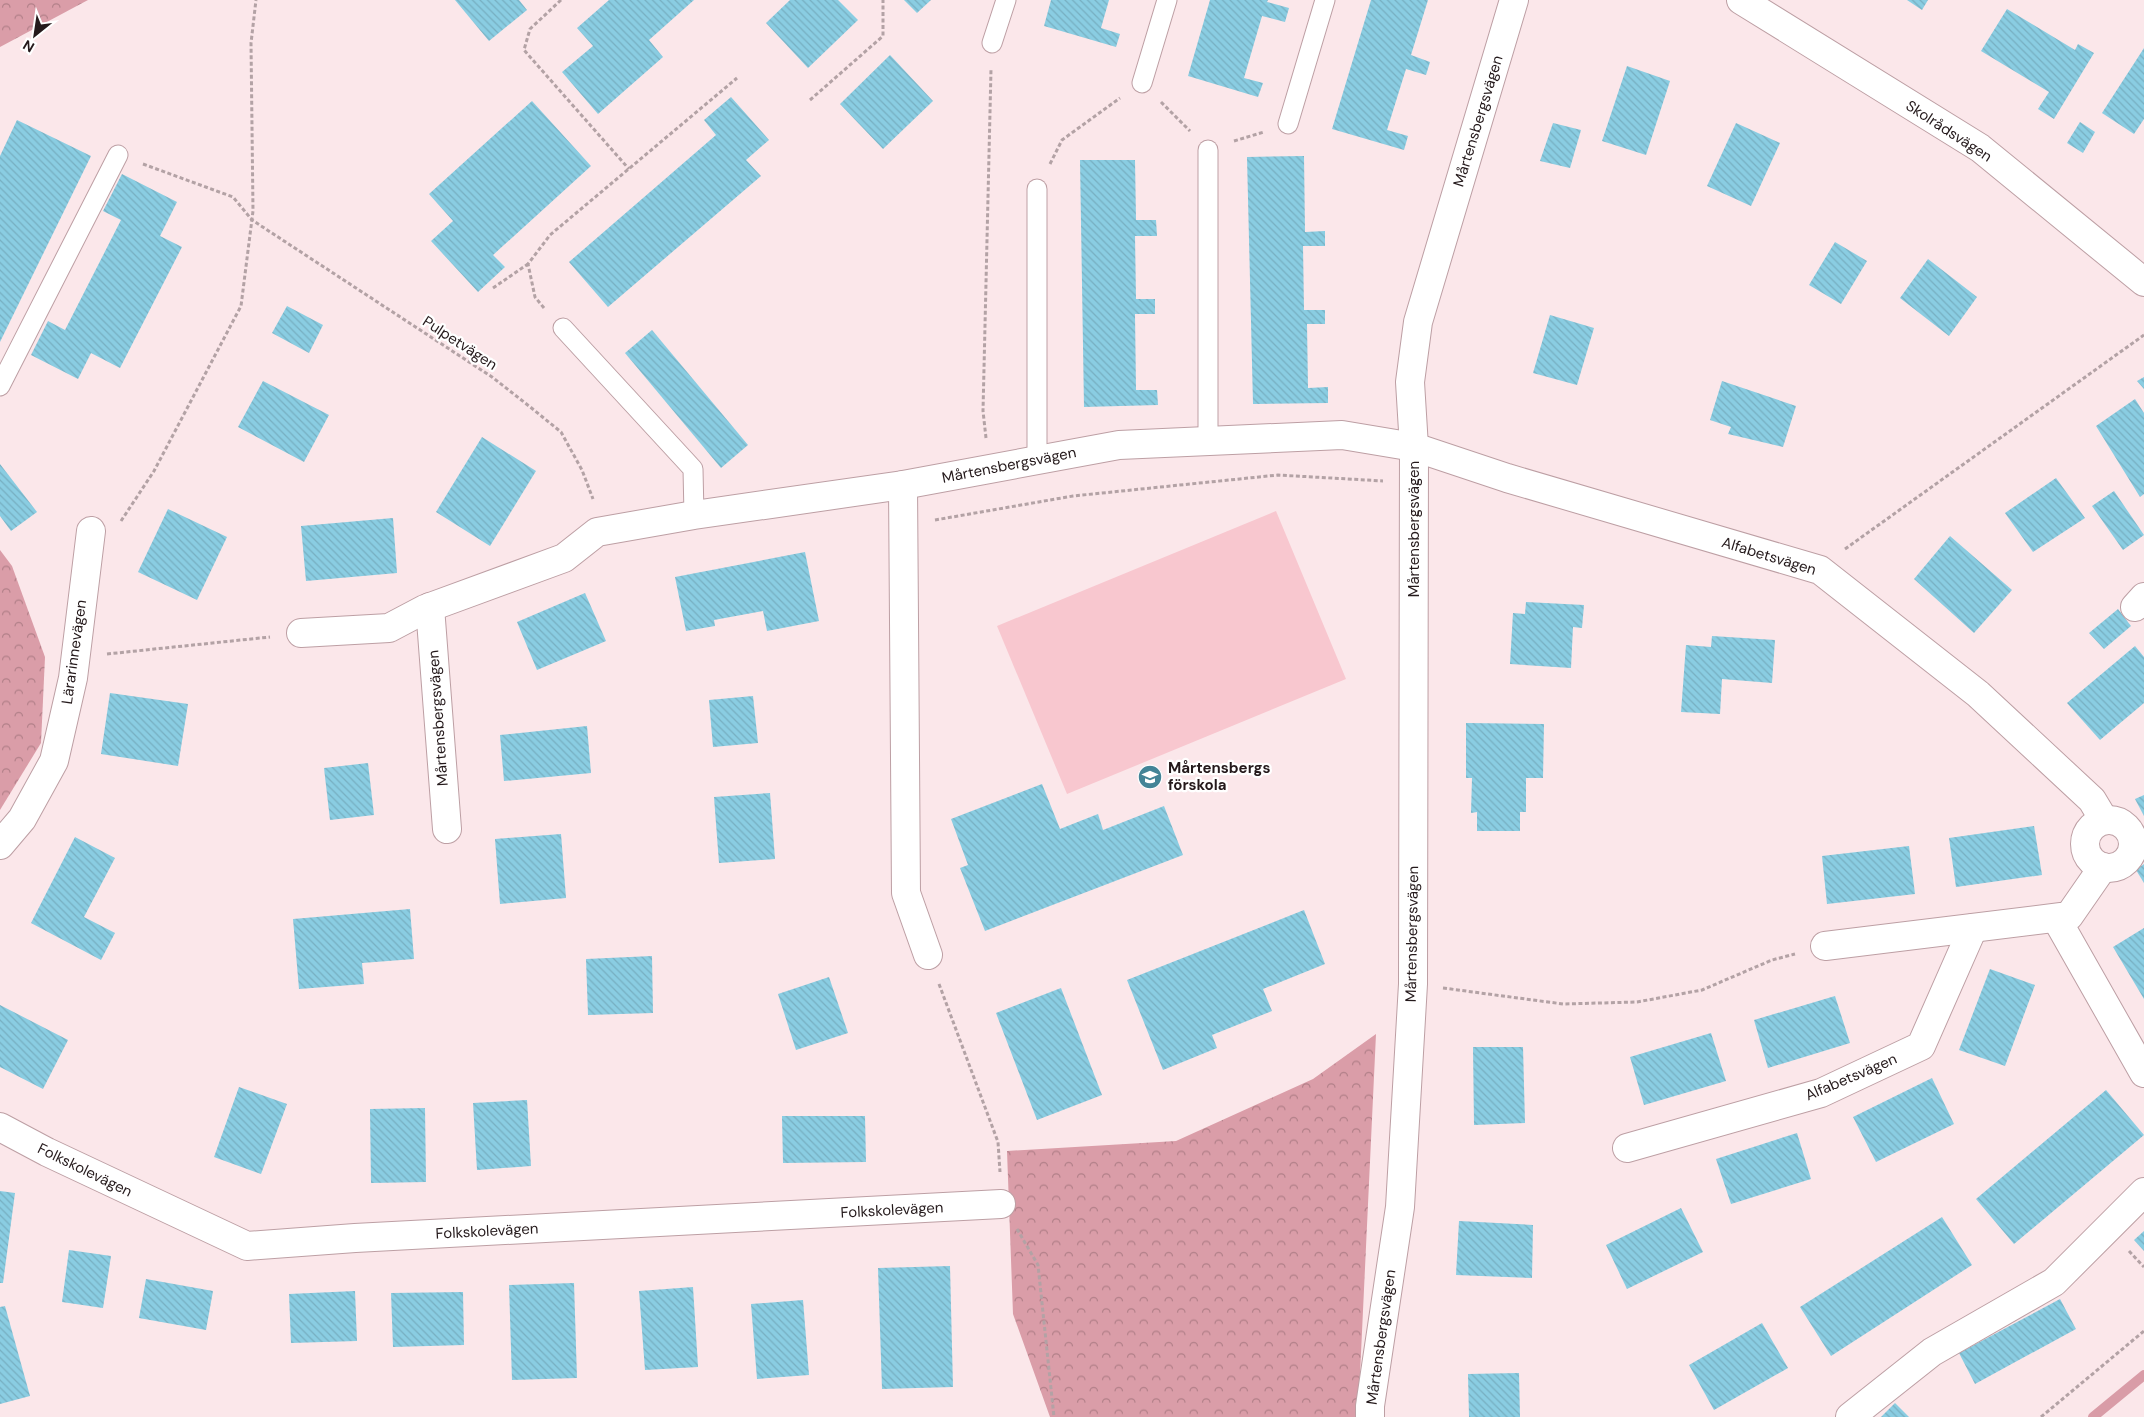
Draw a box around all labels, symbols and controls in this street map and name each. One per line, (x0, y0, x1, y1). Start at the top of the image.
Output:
north arrow (10, 10, 60, 60)
text: N (20, 36, 37, 57)
street label: Mårtensbergsvägen (1449, 53, 1507, 189)
street label: Skolrådsvägen (1902, 96, 1996, 166)
street label: Pulpetvägen (419, 311, 501, 375)
street label: Mårtensbergsvägen (940, 442, 1078, 488)
street label: Mårtensbergsvägen (1404, 461, 1424, 597)
street label: Alfabetsvägen (1719, 532, 1819, 580)
street label: Lärarinnevägen (57, 598, 91, 706)
street label: Mårtensbergsvägen (423, 649, 453, 787)
place label: Mårtensbergs förskola (1168, 758, 1271, 795)
school or university icon: Mårtensbergs förskola (1137, 764, 1163, 790)
street label: Mårtensbergsvägen (1401, 866, 1423, 1002)
street label: Alfabetsvägen (1802, 1049, 1900, 1105)
street label: Folkskolevägen (34, 1138, 136, 1202)
street label: Folkskolevägen (840, 1197, 944, 1223)
street label: Folkskolevägen (435, 1218, 539, 1244)
street label: Mårtensbergsvägen (1362, 1268, 1400, 1406)

